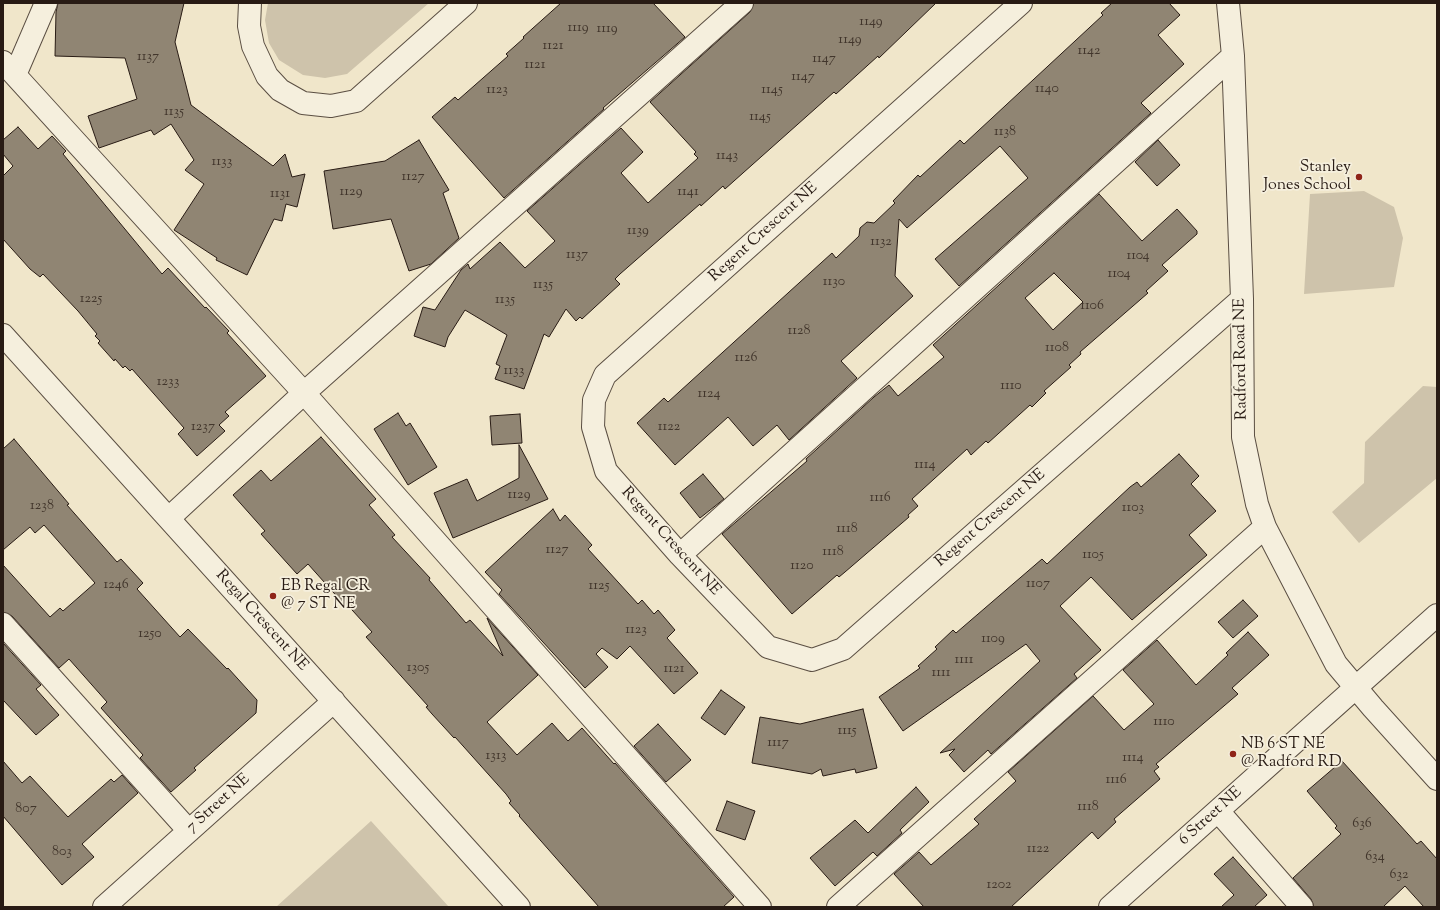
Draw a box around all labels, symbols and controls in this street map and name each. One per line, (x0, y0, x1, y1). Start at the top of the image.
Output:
house number: 1149 (859, 15, 883, 31)
house number: 1119 (568, 21, 588, 37)
house number: 1119 (597, 22, 617, 38)
house number: 1149 (838, 33, 862, 49)
house number: 1121 (543, 39, 563, 55)
house number: 1142 (1077, 44, 1101, 60)
house number: 1137 (137, 50, 159, 66)
house number: 1147 (812, 52, 836, 68)
house number: 1121 (525, 58, 545, 74)
house number: 1147 (791, 70, 815, 86)
house number: 1140 (1035, 82, 1059, 98)
house number: 1123 (486, 83, 508, 99)
house number: 1145 (761, 83, 783, 99)
house number: 1135 (164, 105, 184, 121)
house number: 1145 (749, 110, 771, 126)
house number: 1138 (994, 125, 1016, 141)
house number: 1143 (716, 149, 738, 165)
house number: 1133 (212, 155, 232, 171)
place label: Stanley Jones School (1263, 158, 1351, 196)
house number: 1127 (401, 170, 425, 186)
marker: Stanley Jones School (1354, 172, 1364, 182)
street label: Regent Crescent NE (706, 179, 822, 287)
house number: 1129 (340, 185, 362, 201)
house number: 1141 (677, 185, 699, 201)
house number: 1131 (270, 187, 290, 203)
house number: 1139 (627, 224, 649, 240)
house number: 1132 (870, 235, 892, 251)
house number: 1137 (566, 248, 588, 264)
house number: 1104 (1126, 249, 1150, 265)
house number: 1104 (1107, 267, 1131, 283)
house number: 1130 (823, 275, 845, 291)
house number: 1135 (533, 278, 553, 294)
house number: 1225 (80, 292, 102, 308)
house number: 1135 (495, 293, 515, 309)
street label: Radford Road NE (1231, 298, 1253, 420)
house number: 1106 (1080, 299, 1104, 315)
house number: 1128 (787, 324, 811, 340)
house number: 1108 (1045, 341, 1069, 357)
house number: 1126 (734, 351, 758, 367)
house number: 1133 (504, 364, 524, 380)
house number: 1233 (157, 375, 179, 391)
house number: 1110 (1000, 379, 1022, 395)
house number: 1124 (697, 387, 721, 403)
house number: 1237 (191, 420, 215, 436)
house number: 1122 (658, 420, 680, 436)
house number: 1114 (914, 458, 936, 474)
street label: Regent Crescent NE (932, 466, 1050, 572)
street label: Regent Crescent NE (616, 484, 724, 600)
house number: 1129 (508, 488, 530, 504)
house number: 1116 (869, 491, 891, 507)
house number: 1238 (30, 499, 54, 515)
house number: 1103 (1122, 501, 1144, 517)
house number: 1118 (836, 522, 858, 538)
house number: 1127 (545, 543, 569, 559)
house number: 1118 (822, 545, 844, 561)
house number: 1105 (1082, 548, 1104, 564)
house number: 1120 (790, 559, 814, 575)
street label: Regal Crescent NE (211, 567, 311, 675)
place label: EB Regal CR @ 7 ST NE (281, 577, 370, 615)
house number: 1107 (1026, 577, 1050, 593)
house number: 1246 (103, 578, 129, 594)
house number: 1125 (589, 579, 609, 595)
marker: EB Regal CR @ 7 ST NE (268, 591, 278, 601)
house number: 1123 (625, 623, 647, 639)
house number: 1250 (138, 627, 162, 643)
house number: 1109 (981, 632, 1005, 648)
house number: 1111 (954, 653, 974, 669)
house number: 1305 (407, 661, 429, 677)
house number: 1121 (664, 662, 684, 678)
house number: 1111 (931, 666, 951, 682)
house number: 1110 (1153, 715, 1175, 731)
house number: 1115 (837, 724, 857, 740)
place label: NB 6 ST NE @ Radford RD (1241, 735, 1342, 773)
house number: 1117 (767, 736, 789, 752)
house number: 1313 (486, 749, 506, 765)
marker: NB 6 ST NE @ Radford RD (1228, 749, 1238, 759)
house number: 1114 (1122, 751, 1144, 767)
street label: 7 Street NE (183, 771, 255, 837)
house number: 1116 (1105, 773, 1127, 789)
street label: 6 Street NE (1175, 784, 1247, 850)
house number: 1118 (1077, 800, 1099, 816)
house number: 807 (15, 802, 37, 818)
house number: 636 (1352, 817, 1372, 833)
house number: 1122 (1027, 842, 1049, 858)
house number: 803 (52, 845, 72, 861)
house number: 634 (1365, 850, 1385, 866)
house number: 632 (1389, 868, 1409, 884)
house number: 1202 (986, 878, 1012, 894)

